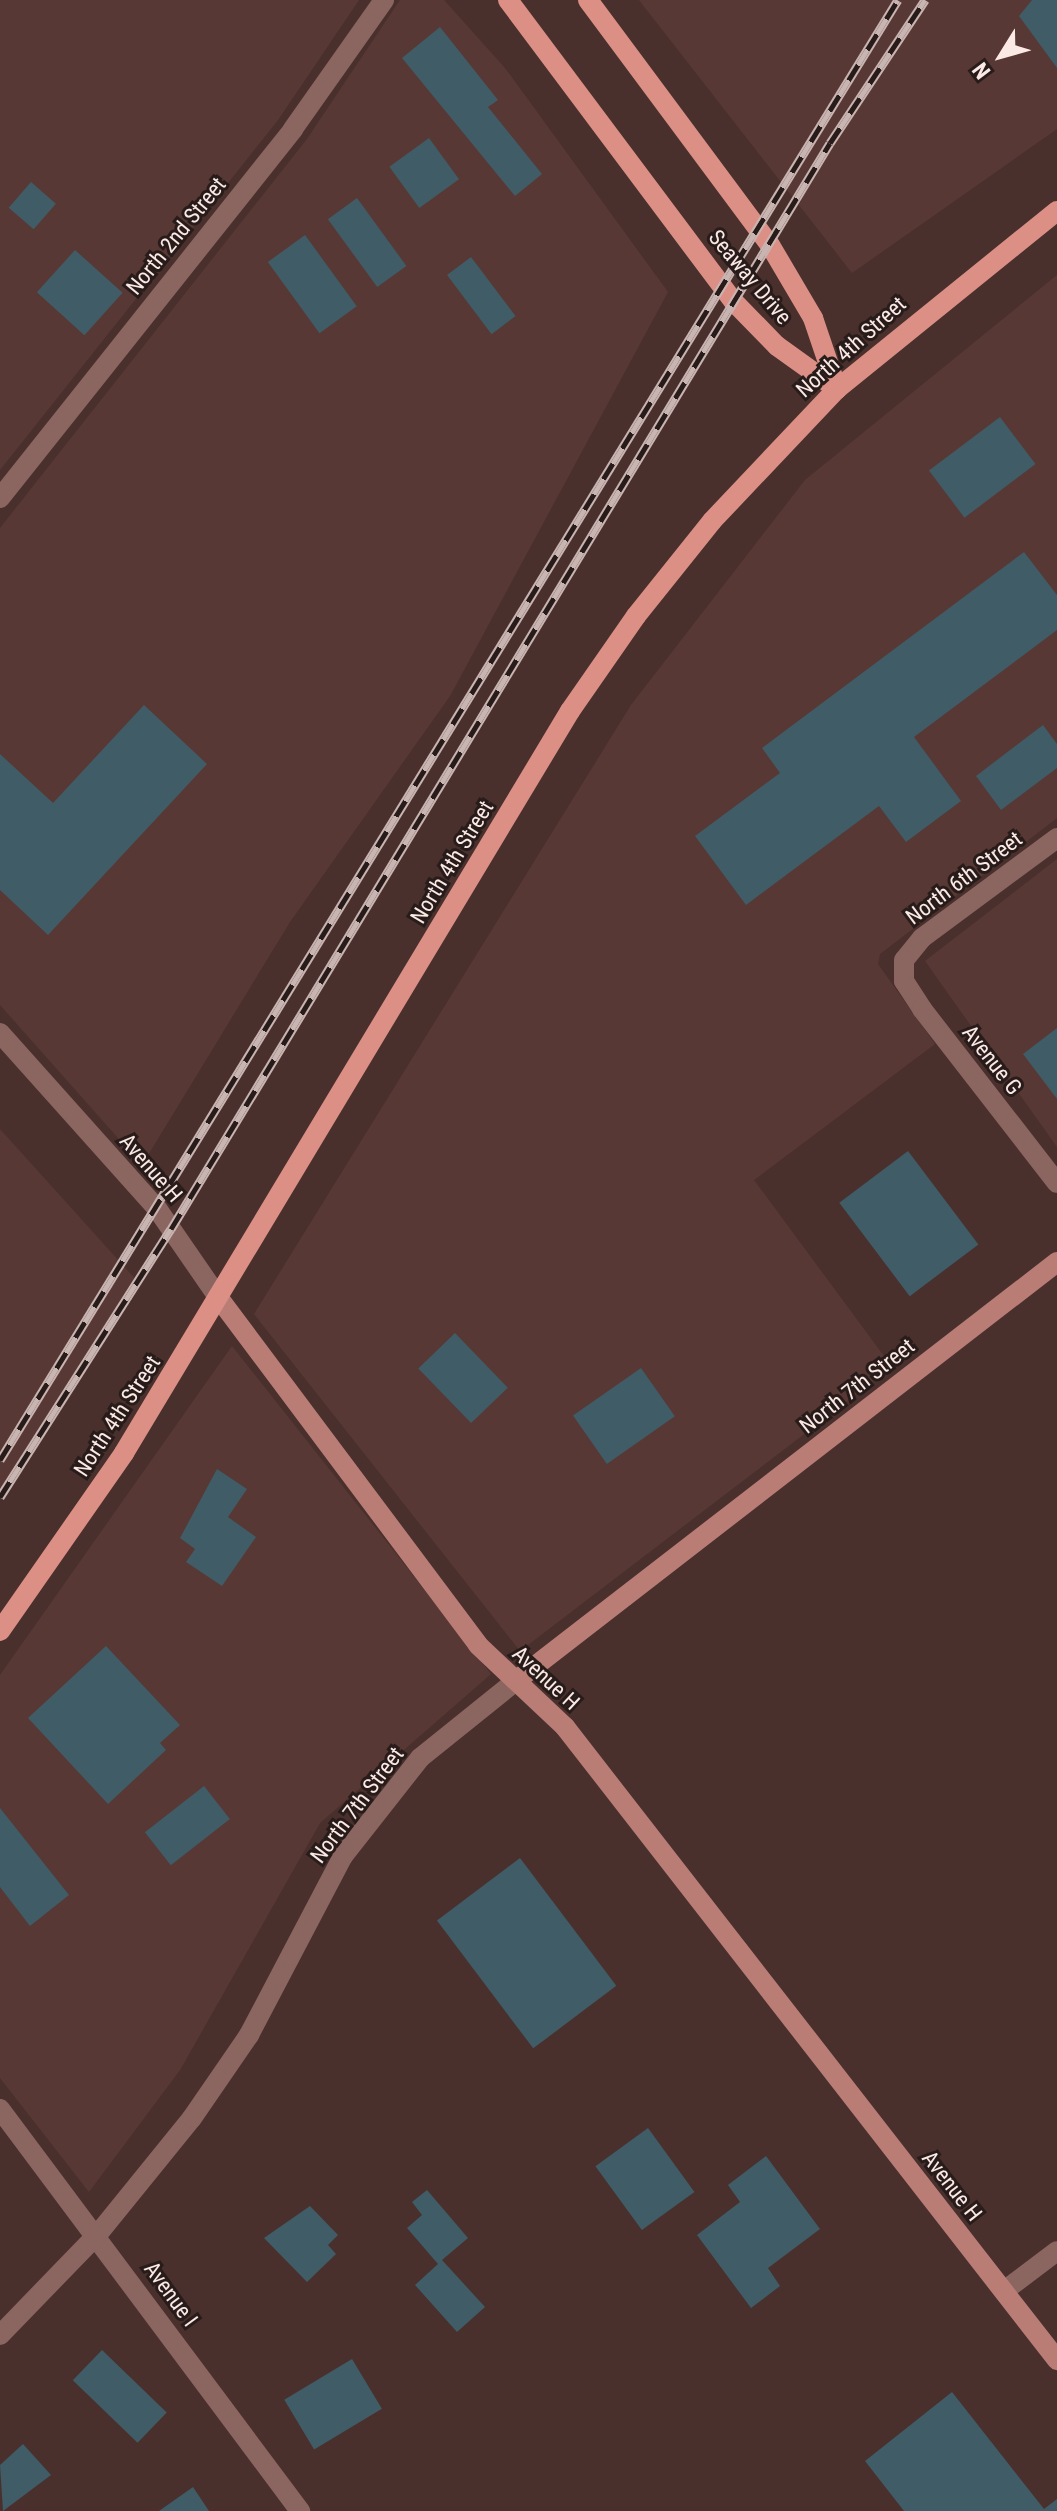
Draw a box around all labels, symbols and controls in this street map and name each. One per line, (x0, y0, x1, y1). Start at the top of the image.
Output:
north arrow (961, 16, 1041, 96)
text: N (967, 58, 995, 84)
street label: North 2nd Street (121, 172, 231, 300)
street label: Seaway Drive (703, 224, 797, 330)
street label: North 4th Street (791, 291, 911, 403)
street label: North 4th Street (405, 796, 499, 928)
street label: North 6th Street (901, 826, 1027, 930)
street label: Avenue G (957, 1020, 1027, 1100)
street label: Avenue H (114, 1128, 188, 1208)
street label: North 7th Street (794, 1333, 920, 1439)
street label: North 4th Street (68, 1351, 166, 1481)
street label: Avenue H (507, 1640, 585, 1716)
street label: North 7th Street (305, 1742, 409, 1868)
street label: Avenue H (916, 2146, 988, 2226)
street label: Avenue I (139, 2256, 203, 2332)

